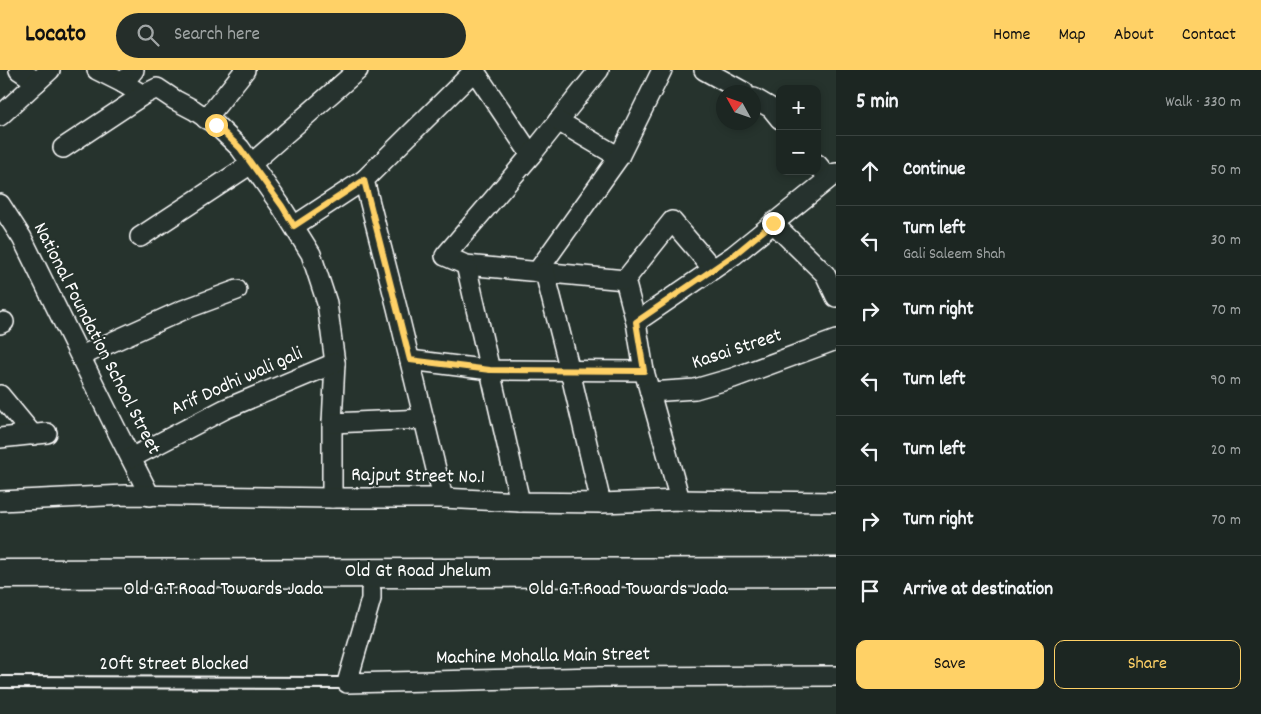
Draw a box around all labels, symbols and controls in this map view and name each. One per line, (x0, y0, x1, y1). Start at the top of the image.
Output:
search box (116, 13, 466, 58)
text: Locato (25, 18, 86, 52)
icon: search (134, 21, 162, 49)
text: Search here (174, 22, 260, 49)
text: Home (993, 23, 1030, 48)
text: Map (1058, 23, 1086, 48)
text: About (1114, 23, 1154, 48)
text: Contact (1182, 23, 1236, 48)
north arrow (716, 85, 761, 130)
map controls (776, 85, 821, 175)
button: + (776, 85, 821, 130)
text: 5 min (856, 88, 899, 118)
text: Walk · 330 m (1165, 91, 1241, 114)
route start (205, 114, 228, 137)
button: − (776, 130, 821, 175)
icon: ahead (856, 157, 884, 185)
text: Continue (903, 157, 965, 184)
text: 50 m (1210, 159, 1241, 182)
route end (762, 212, 785, 235)
text: Turn left (903, 216, 966, 243)
street label: National Foundation School Street (25, 218, 167, 460)
icon: left (856, 227, 884, 255)
text: 30 m (1211, 229, 1241, 252)
text: Gali Saleem Shah (903, 243, 1005, 266)
icon: right (856, 297, 884, 325)
text: Turn right (903, 297, 974, 324)
text: 70 m (1211, 299, 1241, 322)
street label: Kasai Street (688, 322, 786, 378)
street label: Arif Dodhi wali gali (167, 340, 308, 424)
icon: left (856, 367, 884, 395)
text: Turn left (903, 367, 966, 394)
text: 90 m (1210, 369, 1241, 392)
icon: left (856, 437, 884, 465)
text: Turn left (903, 437, 966, 464)
text: 20 m (1211, 439, 1241, 462)
street label: Rajput Street No.1 (351, 462, 485, 492)
icon: right (856, 507, 884, 535)
text: Turn right (903, 507, 974, 534)
text: 70 m (1211, 509, 1241, 532)
street label: Old Gt Road Jhelum (345, 558, 491, 586)
street label: Old G.T.Road Towards Jada (123, 576, 323, 604)
street label: Old G.T.Road Towards Jada (528, 576, 728, 604)
icon: arrive (856, 577, 884, 605)
text: Arrive at destination (903, 577, 1053, 604)
button: Save (856, 640, 1044, 689)
button: Share (1054, 640, 1241, 689)
street label: Machine Mohalla Main Street (436, 641, 650, 673)
street label: 20ft Street Blocked (99, 651, 249, 679)

